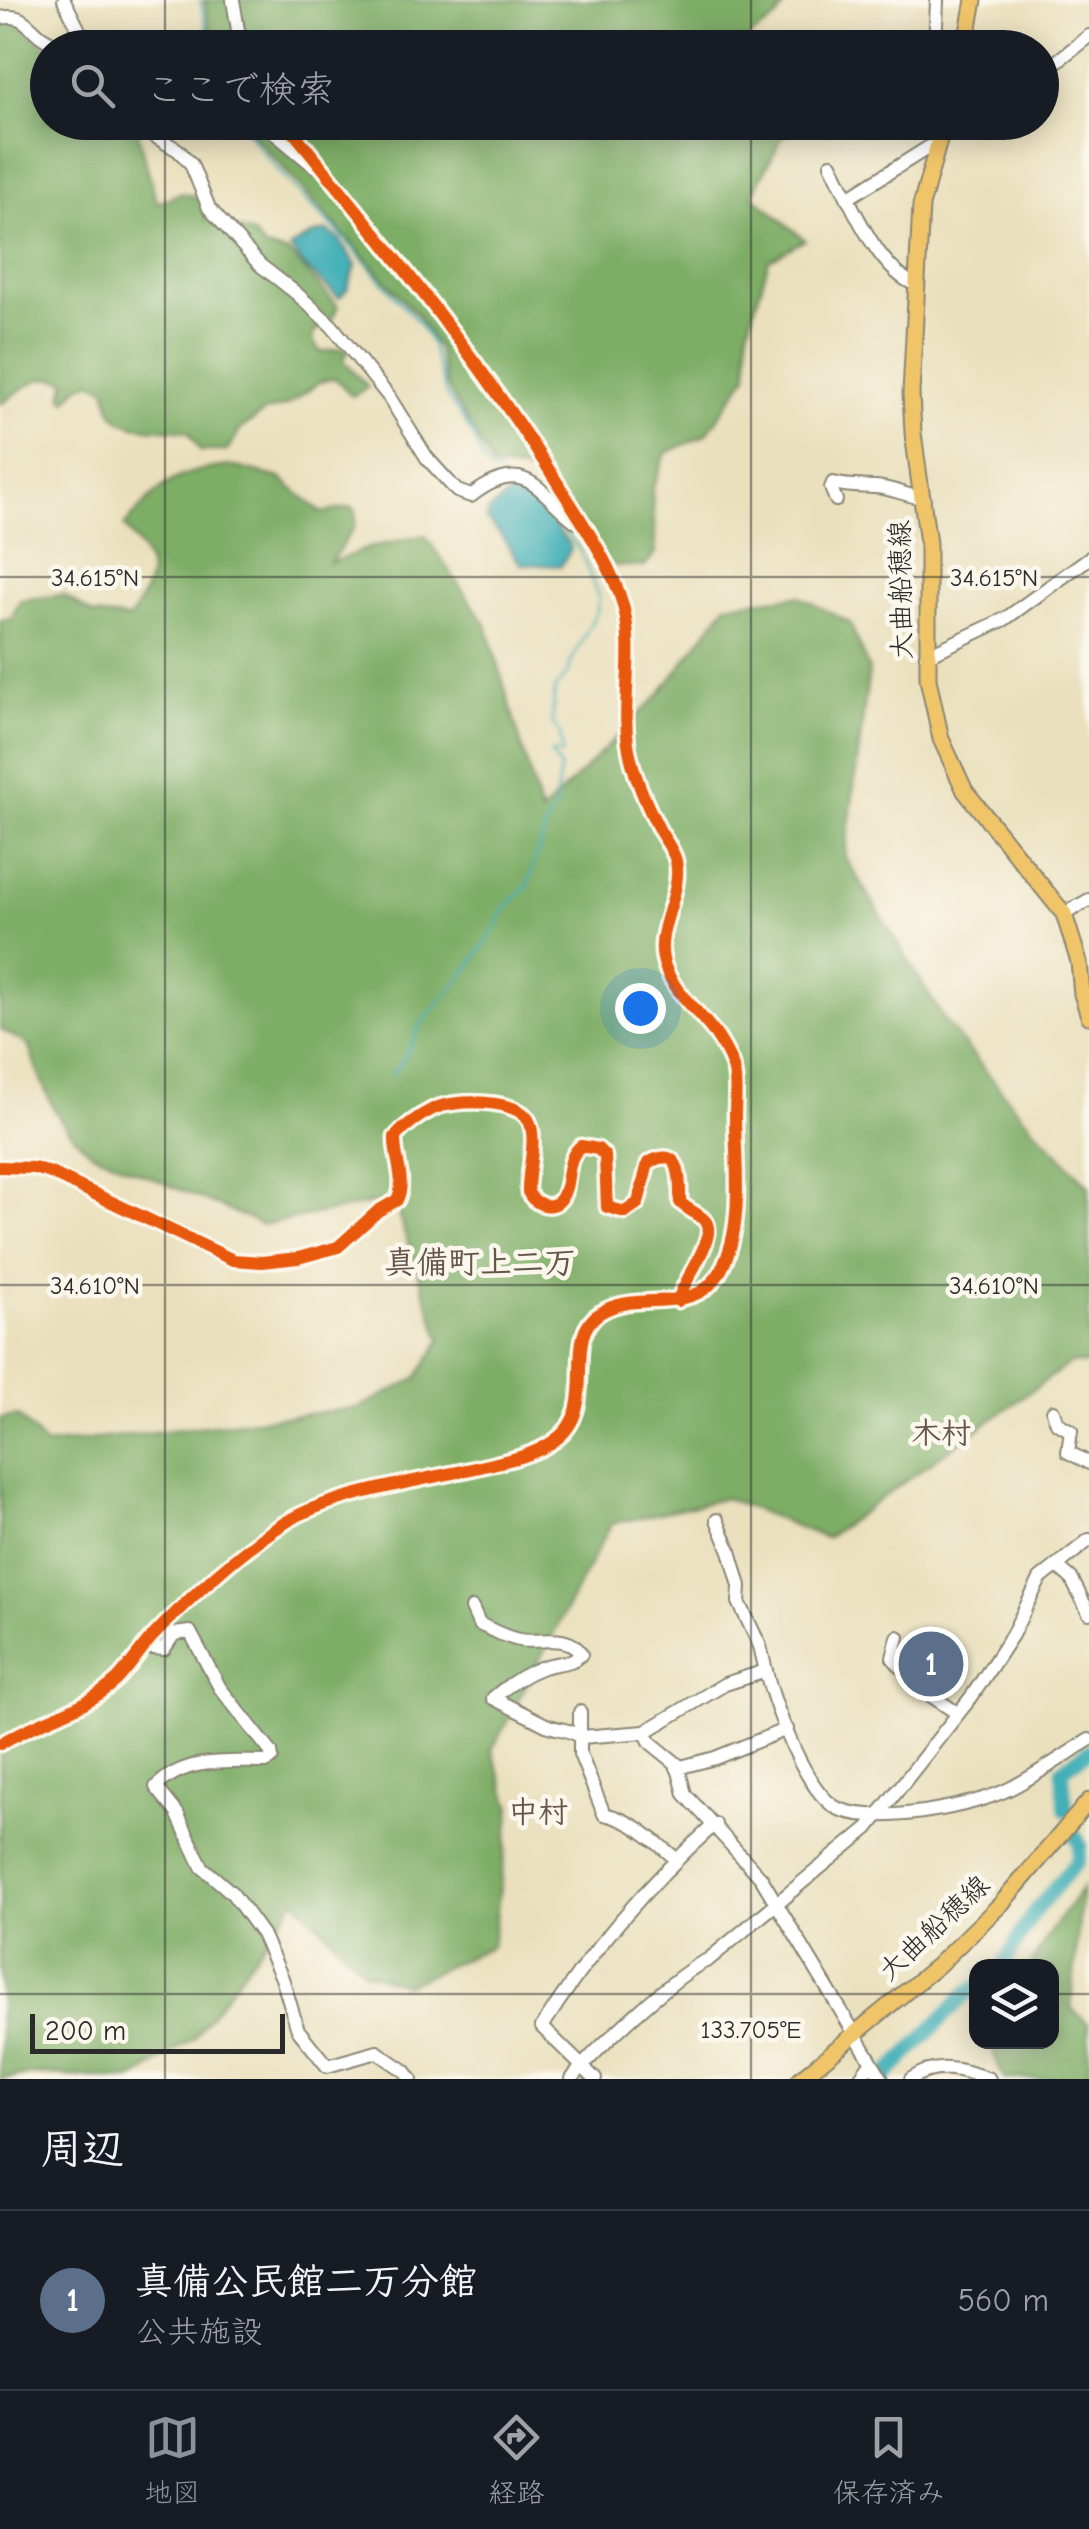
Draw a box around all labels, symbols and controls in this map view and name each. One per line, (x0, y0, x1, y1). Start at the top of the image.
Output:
search box (30, 30, 1059, 140)
icon: search (65, 58, 120, 113)
text: ここで検索 (145, 68, 335, 112)
street label: 大曲船穂線 (884, 520, 918, 660)
text: 34.615°N (51, 563, 139, 592)
text: 34.615°N (950, 563, 1038, 592)
your location (615, 983, 666, 1034)
district label: 真備町上二万 (384, 1244, 576, 1281)
text: 34.610°N (50, 1271, 140, 1300)
text: 34.610°N (949, 1271, 1039, 1300)
district label: 木村 (911, 1416, 971, 1451)
pin: 1 (898, 1626, 964, 1702)
district label: 中村 (508, 1795, 568, 1830)
street label: 大曲船穂線 (872, 1869, 996, 1987)
map controls (969, 1959, 1059, 2049)
button: layers (969, 1959, 1059, 2049)
scale bar (30, 2009, 285, 2054)
text: 200 m (45, 2015, 126, 2047)
text: 133.705°E (701, 2015, 801, 2044)
text: 周辺 (40, 2125, 124, 2174)
text: 真備公民館二万分館 (135, 2260, 477, 2304)
text: 1 (66, 2282, 79, 2319)
text: 560 m (958, 2282, 1049, 2319)
text: 公共施設 (135, 2313, 263, 2350)
tab: 地図 (144, 2410, 200, 2510)
tab: 経路 (488, 2410, 545, 2510)
tab: 保存済み (833, 2410, 945, 2510)

